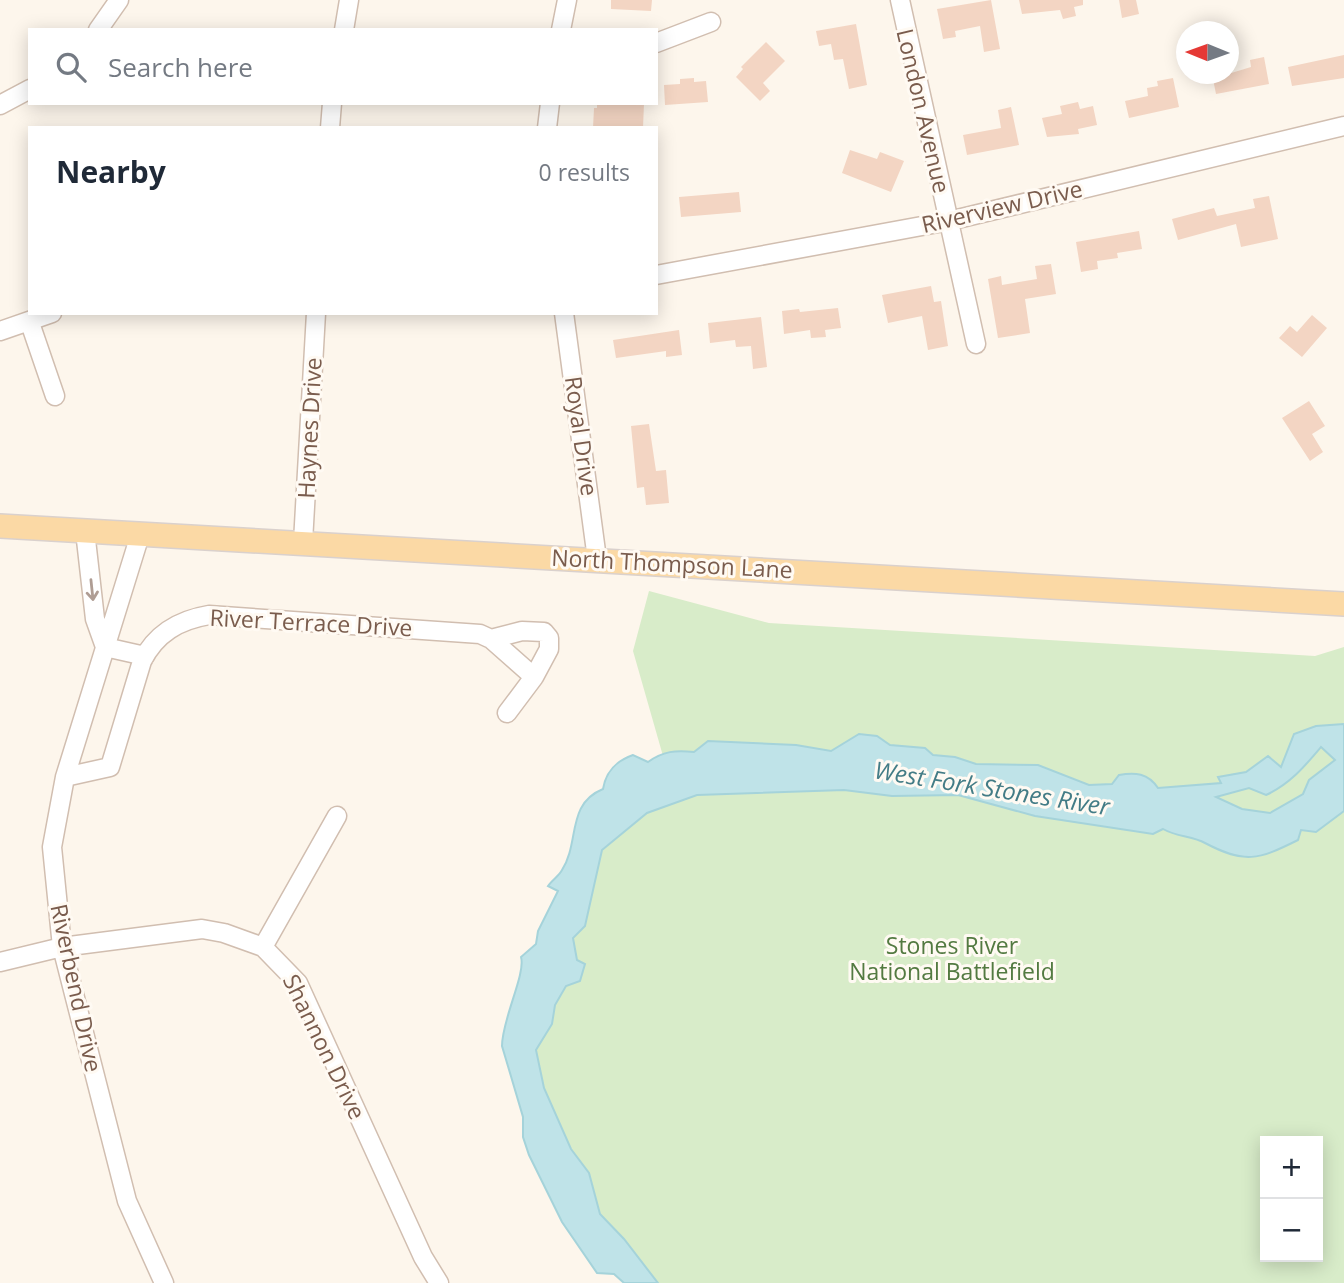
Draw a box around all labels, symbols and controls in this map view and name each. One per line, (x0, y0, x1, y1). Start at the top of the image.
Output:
north arrow (1176, 21, 1239, 84)
street label: London Avenue (889, 25, 958, 196)
search box (28, 28, 658, 105)
icon: search (52, 48, 90, 86)
text: Search here (108, 49, 253, 85)
text: Nearby (56, 151, 166, 192)
text: 0 results (539, 156, 630, 188)
street label: Riverview Drive (918, 172, 1085, 240)
street label: Haynes Drive (289, 356, 329, 499)
street label: Royal Drive (558, 374, 606, 498)
street label: North Thompson Lane (551, 541, 793, 585)
one-way arrow (86, 578, 99, 601)
street label: River Terrace Drive (209, 601, 413, 643)
water label: West Fork Stones River (872, 753, 1114, 823)
street label: Riverbend Drive (44, 901, 110, 1075)
park label: Stones River National Battlefield (849, 929, 1055, 987)
street label: Shannon Drive (276, 969, 374, 1125)
map controls (1260, 1136, 1323, 1262)
button: + (1260, 1136, 1323, 1199)
button: − (1260, 1199, 1323, 1262)

